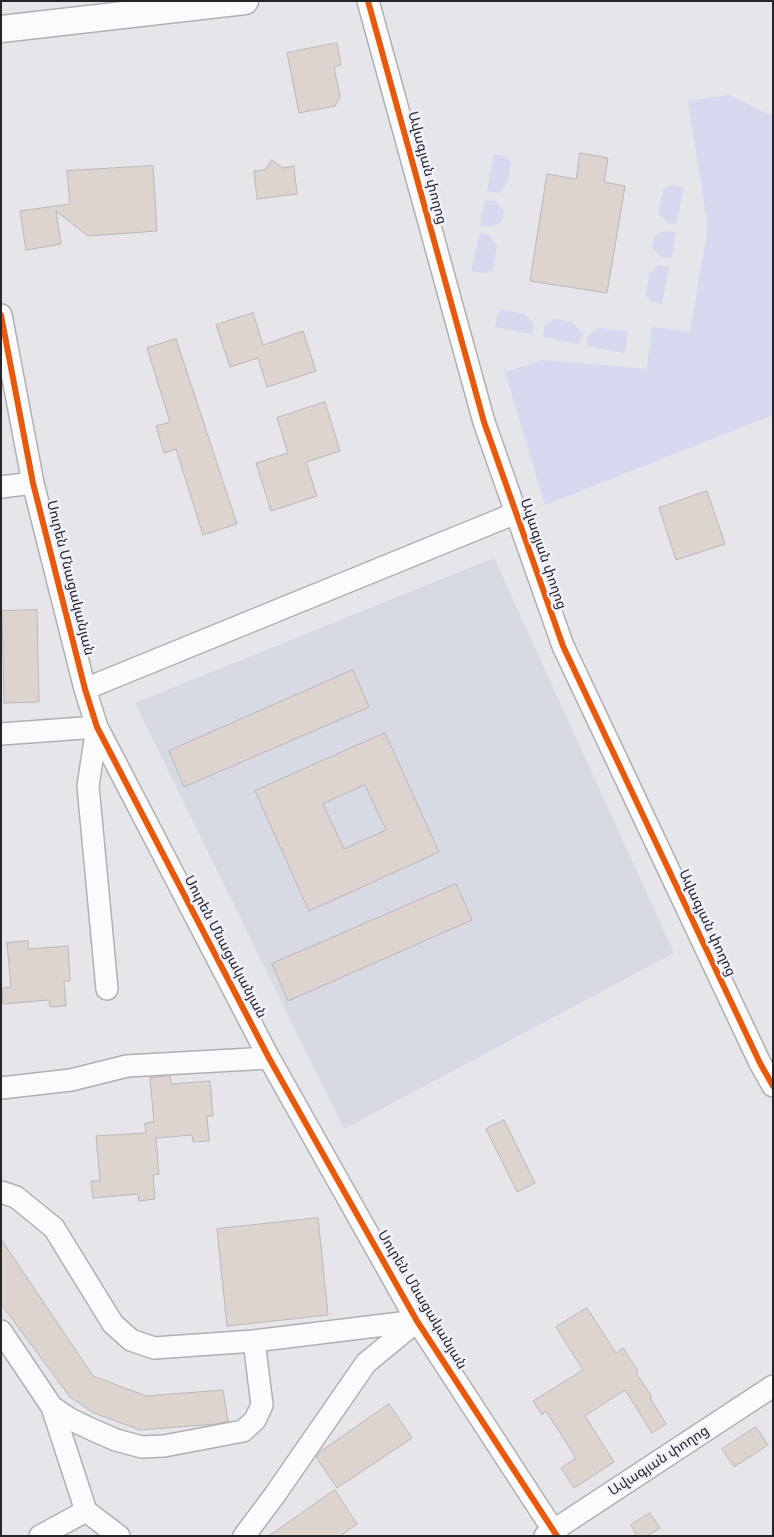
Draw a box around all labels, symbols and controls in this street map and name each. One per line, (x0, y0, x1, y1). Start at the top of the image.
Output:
street label: Ավագյան փողոց (404, 110, 450, 226)
street label: Ավագյան փողոց (516, 496, 570, 612)
street label: Սուրեն Մնացականյան (43, 499, 97, 657)
street label: Ավագյան փողոց (675, 867, 739, 979)
street label: Սուրեն Մնացականյան (180, 873, 270, 1021)
street label: Սուրեն Մնացականյան (374, 1227, 470, 1373)
street label: Ավագյան փողոց (606, 1422, 712, 1500)

